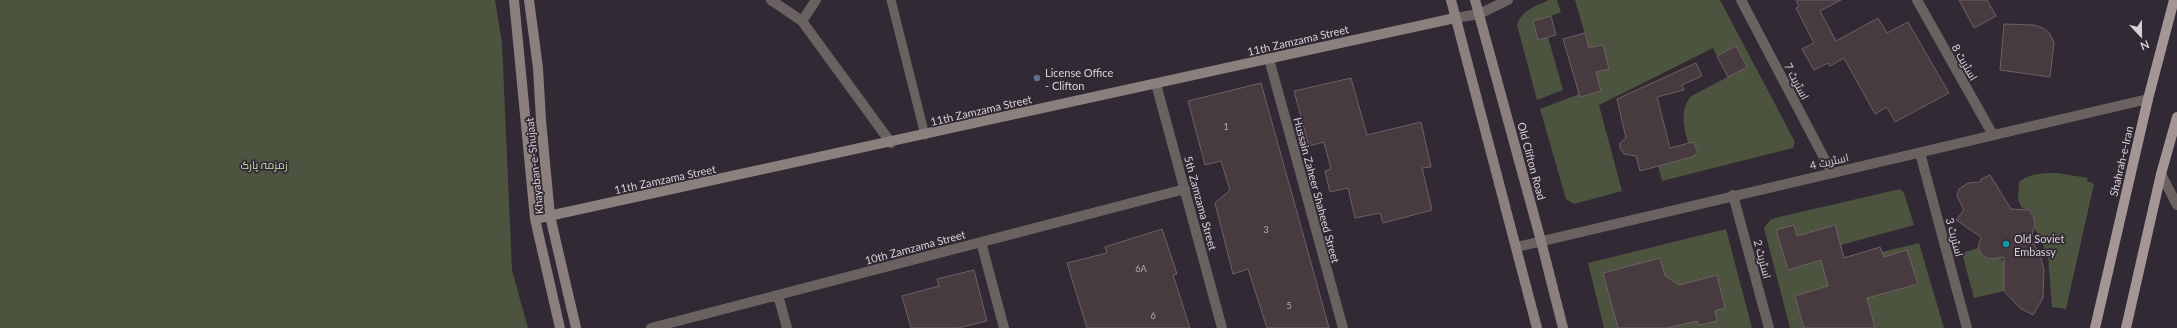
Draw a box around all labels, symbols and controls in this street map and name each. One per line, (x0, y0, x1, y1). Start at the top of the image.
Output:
north arrow (2121, 16, 2161, 56)
street label: 11th Zamzama Street (1246, 22, 1350, 58)
text: N (2139, 38, 2151, 53)
street label: اسٹریٹ 8 (1949, 42, 1981, 83)
street label: اسٹریٹ 7 (1781, 60, 1812, 102)
place label: License Office - Clifton (1045, 66, 1113, 92)
marker: License Office - Clifton (1032, 73, 1042, 83)
street label: 11th Zamzama Street (929, 92, 1033, 128)
street label: Hussain Zaheer Shaheed Street (1291, 116, 1343, 264)
street label: Khayaban-e-Shujaat (522, 117, 546, 215)
house number: 1 (1223, 121, 1229, 132)
street label: Old Clifton Road (1515, 121, 1549, 201)
street label: Shahrah-e-Iran (2107, 125, 2135, 197)
street label: اسٹریٹ 4 (1808, 150, 1850, 173)
street label: 5th Zamzama Street (1182, 154, 1220, 252)
park label: زمزمہ پارک (240, 158, 288, 172)
street label: 11th Zamzama Street (613, 162, 717, 196)
street label: اسٹریٹ 3 (1943, 216, 1966, 258)
house number: 3 (1263, 224, 1269, 235)
street label: 10th Zamzama Street (863, 227, 967, 267)
place label: Old Soviet Embassy (2014, 232, 2064, 258)
street label: اسٹریٹ 2 (1751, 238, 1774, 280)
marker: Old Soviet Embassy (2001, 239, 2011, 249)
house number: 6A (1135, 263, 1148, 274)
house number: 5 (1286, 300, 1292, 311)
house number: 6 (1150, 310, 1156, 321)

